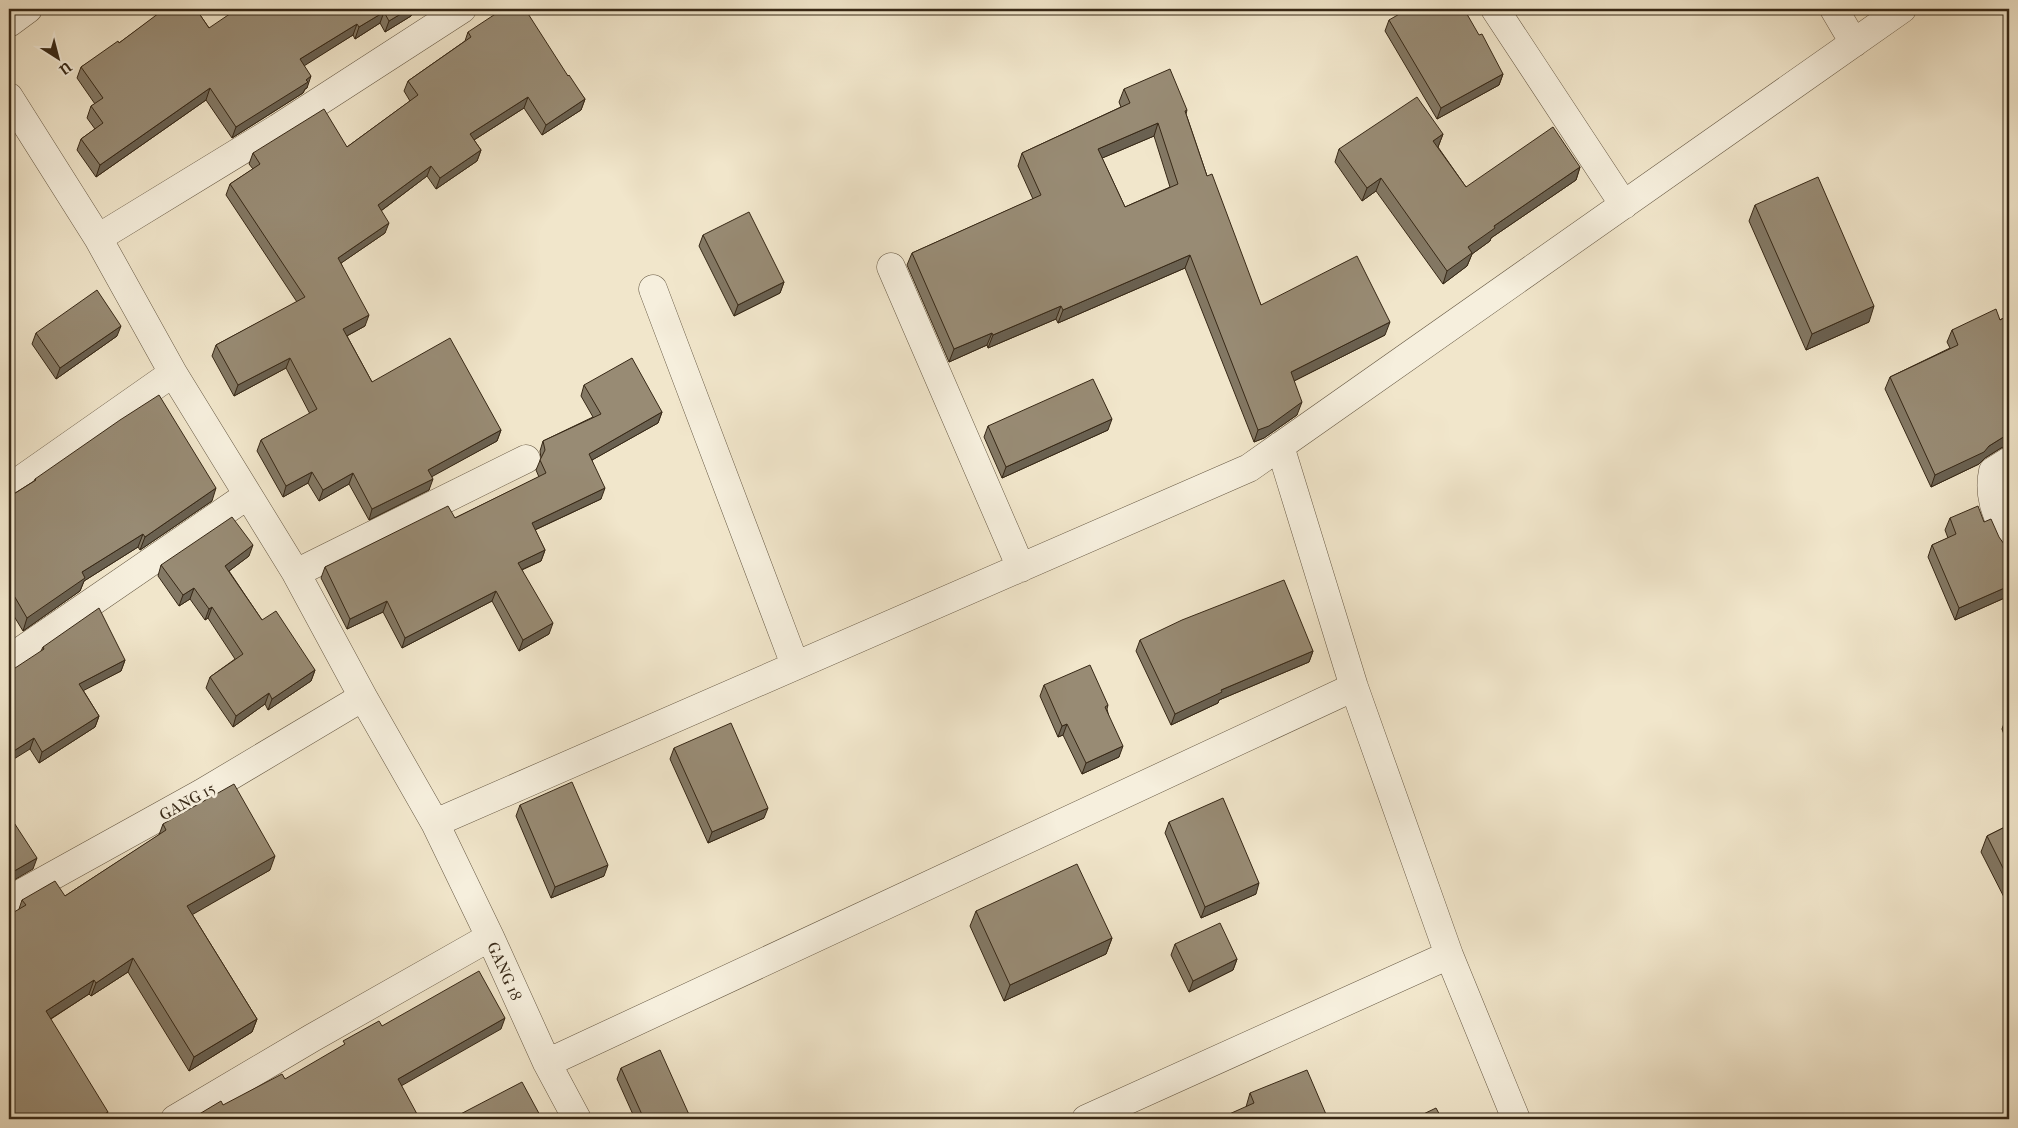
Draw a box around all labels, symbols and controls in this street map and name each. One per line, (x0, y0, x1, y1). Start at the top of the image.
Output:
north arrow (32, 32, 82, 82)
text: U (56, 57, 76, 78)
street label: GANG 15 (156, 778, 219, 825)
street label: GANG 18 (483, 939, 526, 1003)

